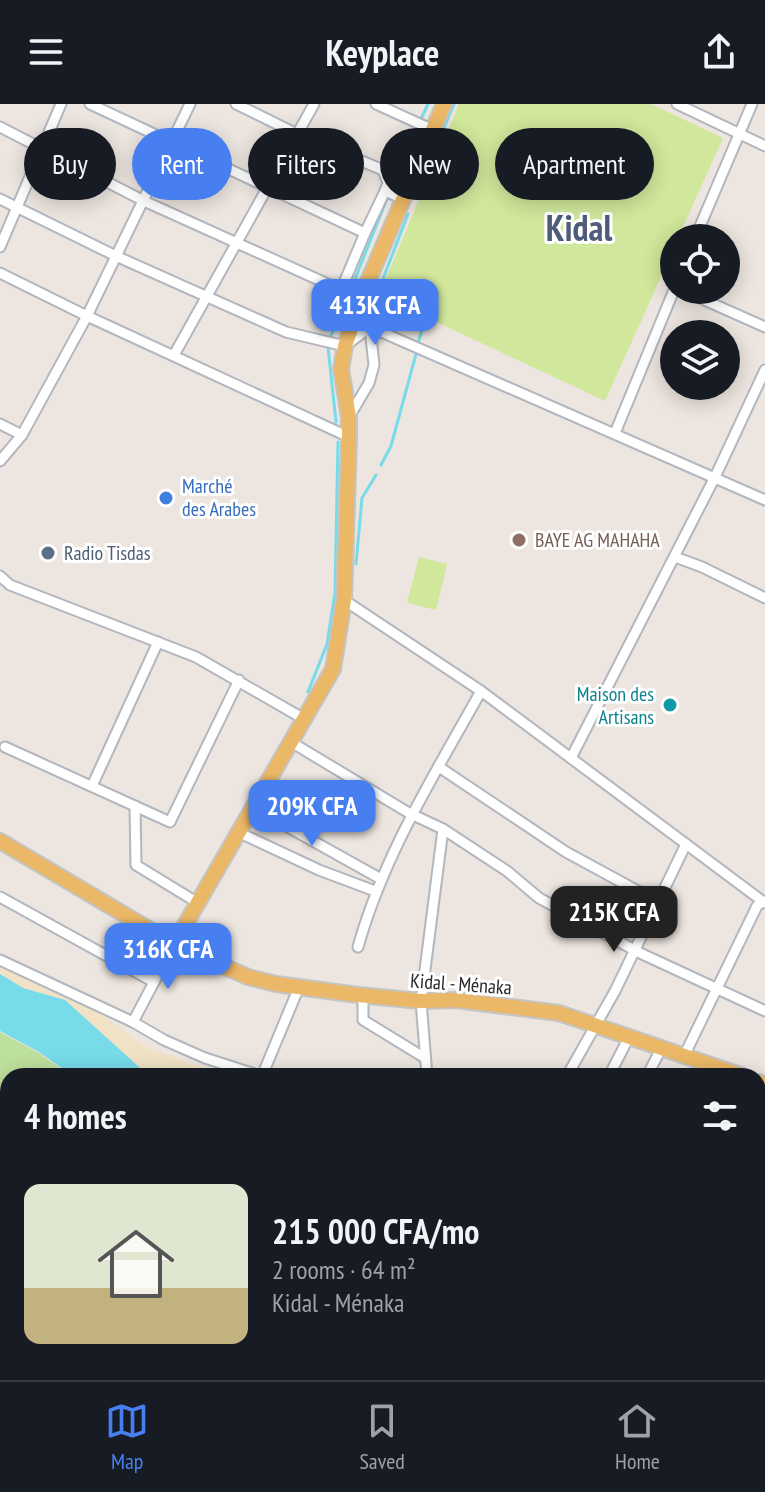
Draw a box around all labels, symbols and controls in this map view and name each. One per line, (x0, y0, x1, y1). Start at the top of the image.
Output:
text: Keyplace (326, 29, 439, 76)
icon: menu (24, 30, 68, 74)
icon: share (697, 30, 741, 74)
chip: Buy (24, 128, 116, 200)
chip: Rent (132, 128, 232, 200)
chip: Filters (248, 128, 364, 200)
chip: New (380, 128, 479, 200)
chip: Apartment (495, 128, 654, 200)
district label: Kidal (546, 204, 612, 251)
map controls (660, 224, 740, 400)
button: locate (660, 224, 740, 304)
pin: 413K CFA (292, 279, 458, 347)
text: 413K CFA (330, 288, 420, 321)
button: layers (660, 320, 740, 400)
place label: Marché des Arabes (182, 473, 256, 522)
marker: Marché des Arabes (157, 489, 175, 507)
place label: BAYE AG MAHAHA (535, 527, 660, 553)
marker: BAYE AG MAHAHA (510, 531, 528, 549)
place label: Radio Tisdas (64, 540, 151, 566)
marker: Radio Tisdas (39, 544, 57, 562)
place label: Maison des Artisans (577, 681, 654, 730)
marker: Maison des Artisans (661, 696, 679, 714)
pin: 209K CFA (229, 780, 395, 848)
text: 209K CFA (267, 789, 357, 822)
pin: 215K CFA (531, 886, 697, 954)
text: 215K CFA (569, 895, 659, 928)
pin: 316K CFA (85, 923, 251, 991)
text: 316K CFA (123, 932, 213, 965)
street label: Kidal - Ménaka (409, 967, 513, 1001)
text: 4 homes (24, 1094, 127, 1138)
icon: filters (698, 1094, 742, 1138)
text: 215 000 CFA/mo (272, 1209, 479, 1253)
icon: home (88, 1216, 184, 1312)
text: 2 rooms · 64 m² (272, 1253, 416, 1286)
text: Kidal - Ménaka (272, 1286, 404, 1319)
tab: Map (105, 1399, 149, 1475)
tab: Saved (359, 1399, 405, 1475)
tab: Home (615, 1399, 660, 1475)

